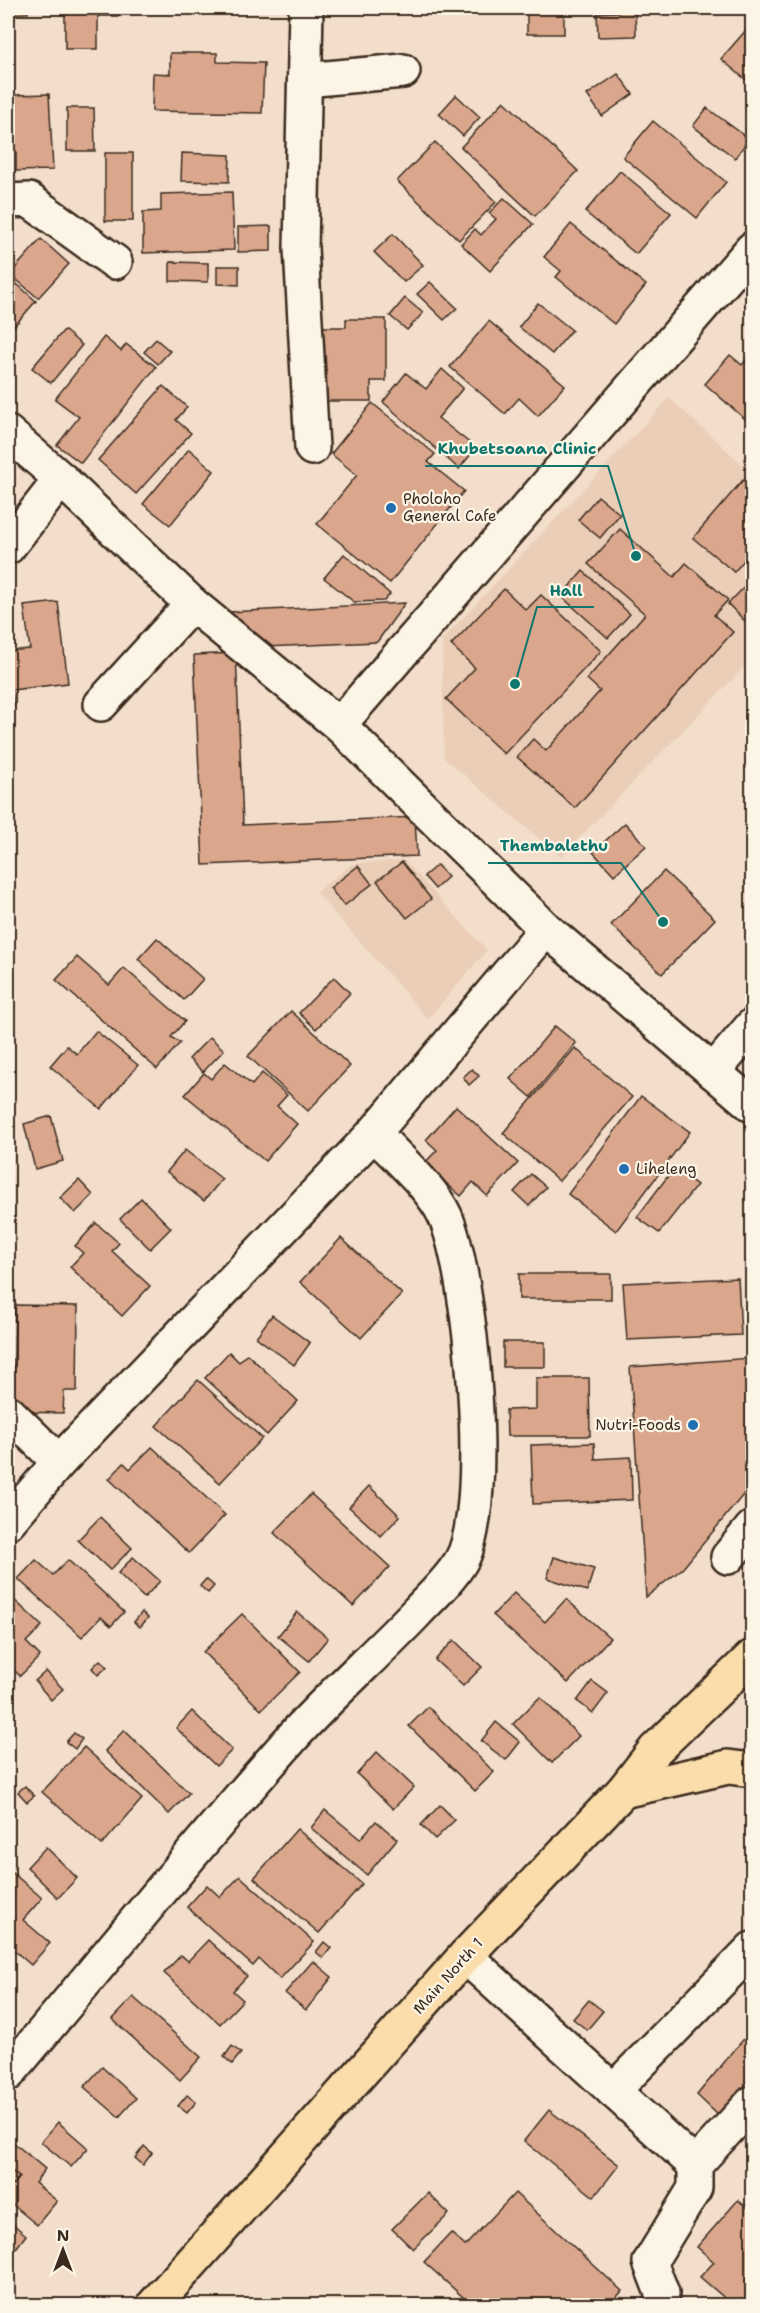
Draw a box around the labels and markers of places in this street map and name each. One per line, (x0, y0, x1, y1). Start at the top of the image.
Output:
callout: Khubetsoana Clinic (425, 432, 608, 466)
place label: Pholoho General Cafe (403, 489, 497, 526)
marker: Pholoho General Cafe (384, 501, 398, 515)
callout: Hall (537, 573, 594, 607)
callout: Thembalethu (488, 829, 621, 863)
place label: Liheleng (636, 1159, 696, 1179)
marker: Liheleng (617, 1162, 631, 1176)
place label: Nutri-Foods (595, 1415, 681, 1435)
marker: Nutri-Foods (686, 1418, 700, 1432)

